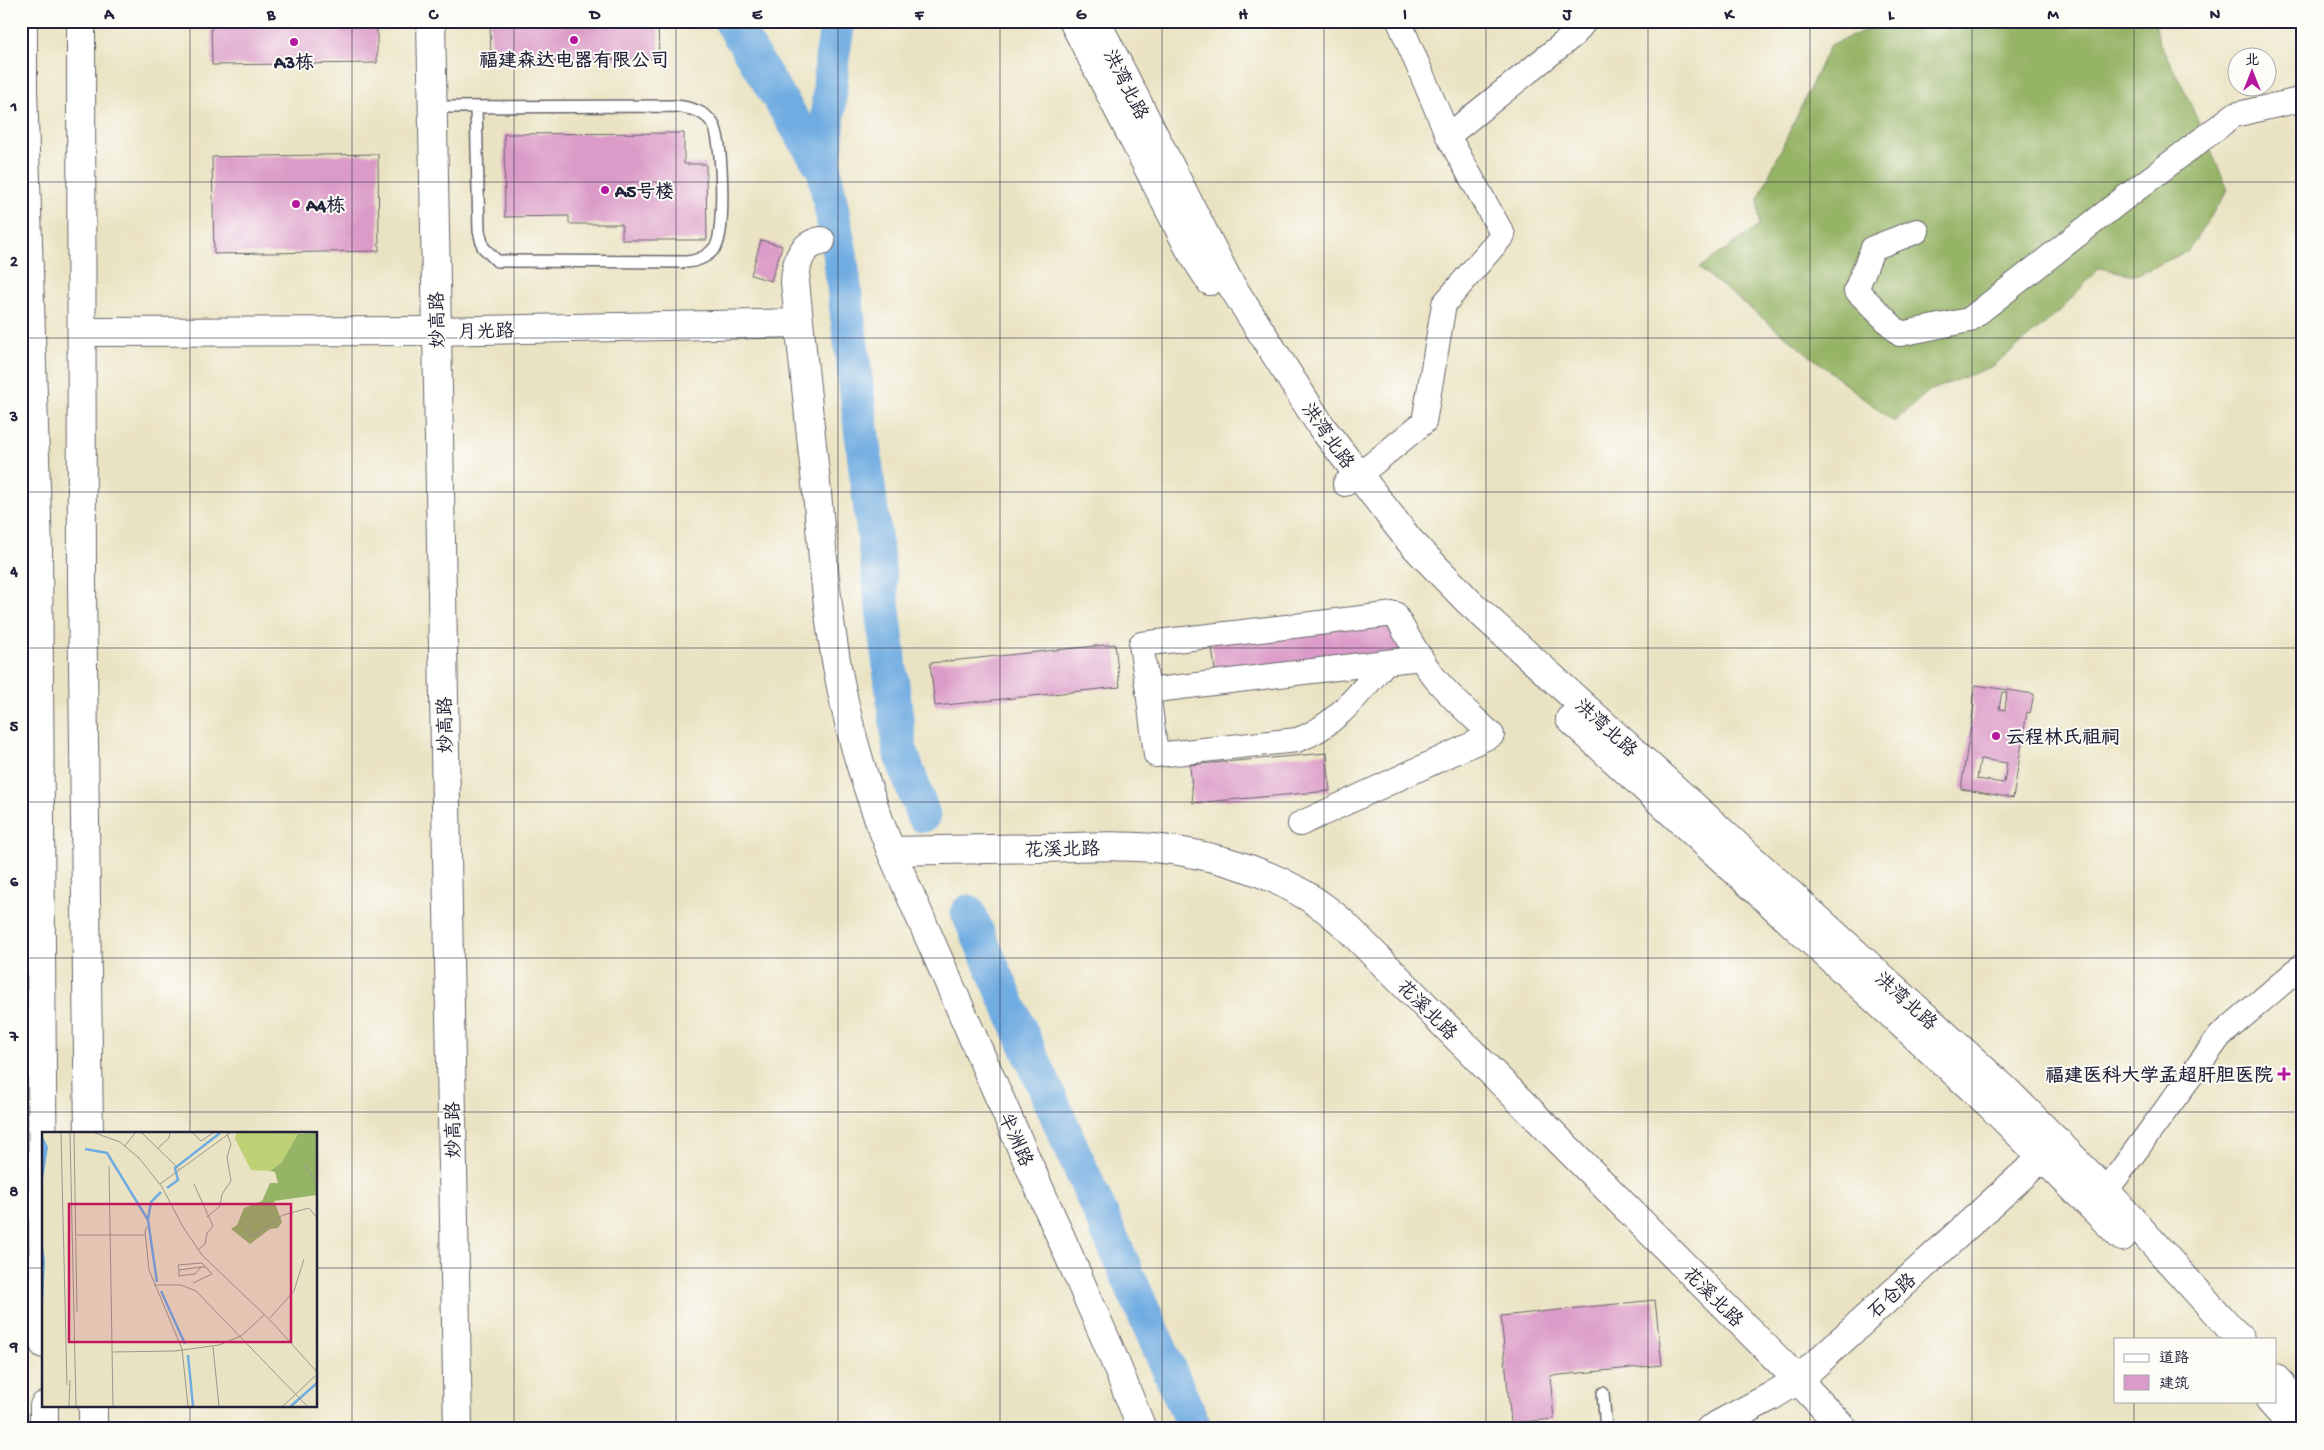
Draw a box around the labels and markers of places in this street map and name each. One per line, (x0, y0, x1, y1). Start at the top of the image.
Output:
marker: 福建森达电器有限公司 (568, 34, 580, 46)
marker: A3栋 (288, 36, 300, 48)
place label: 福建森达电器有限公司 (479, 50, 669, 74)
place label: A3栋 (273, 52, 314, 76)
place label: A5号楼 (614, 181, 674, 205)
marker: A5号楼 (599, 184, 611, 196)
place label: A4栋 (305, 195, 345, 219)
marker: A4栋 (290, 198, 302, 210)
place label: 云程林氏祖祠 (2006, 727, 2120, 751)
marker: 云程林氏祖祠 (1990, 730, 2002, 742)
place label: 福建医科大学孟超肝胆医院 (2045, 1065, 2273, 1089)
marker: 福建医科大学孟超肝胆医院 (2277, 1067, 2291, 1081)

